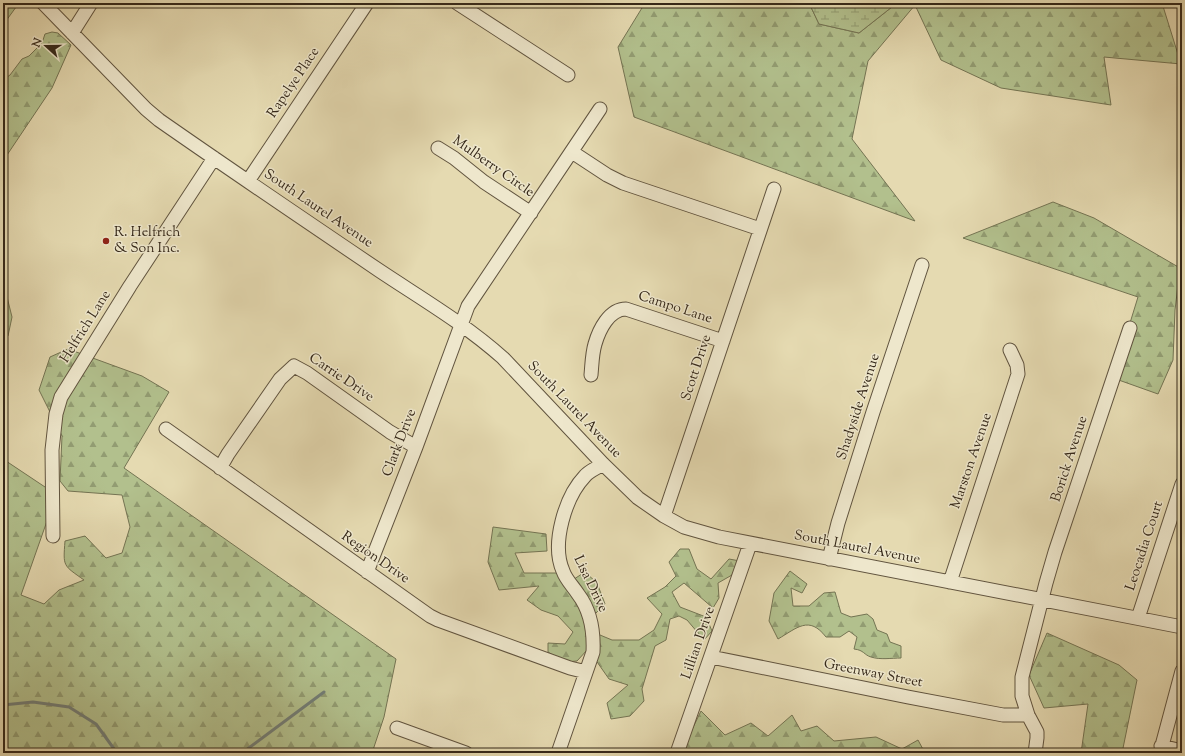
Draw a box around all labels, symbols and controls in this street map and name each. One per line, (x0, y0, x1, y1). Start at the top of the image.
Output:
north arrow (26, 26, 66, 66)
text: N (28, 36, 47, 51)
street label: Rapelye Place (263, 44, 325, 122)
street label: Mulberry Circle (448, 131, 538, 203)
street label: South Laurel Avenue (259, 165, 377, 253)
place label: R. Helfrich & Son Inc. (114, 223, 180, 259)
marker: R. Helfrich & Son Inc. (101, 236, 111, 246)
street label: Helfrich Lane (56, 287, 116, 367)
street label: Campo Lane (635, 287, 715, 329)
street label: Scott Drive (677, 332, 717, 404)
street label: Carrie Drive (304, 349, 378, 407)
street label: Shadyside Avenue (832, 351, 886, 463)
street label: South Laurel Avenue (522, 357, 626, 463)
street label: Clark Drive (378, 406, 422, 480)
street label: Marston Avenue (946, 410, 998, 512)
street label: Borick Avenue (1047, 413, 1093, 505)
street label: Leocadia Court (1121, 498, 1169, 593)
street label: South Laurel Avenue (792, 526, 922, 570)
street label: Region Drive (337, 527, 413, 589)
street label: Lisa Drive (568, 552, 612, 616)
street label: Lillian Drive (677, 604, 721, 682)
street label: Greenway Street (822, 655, 924, 693)

